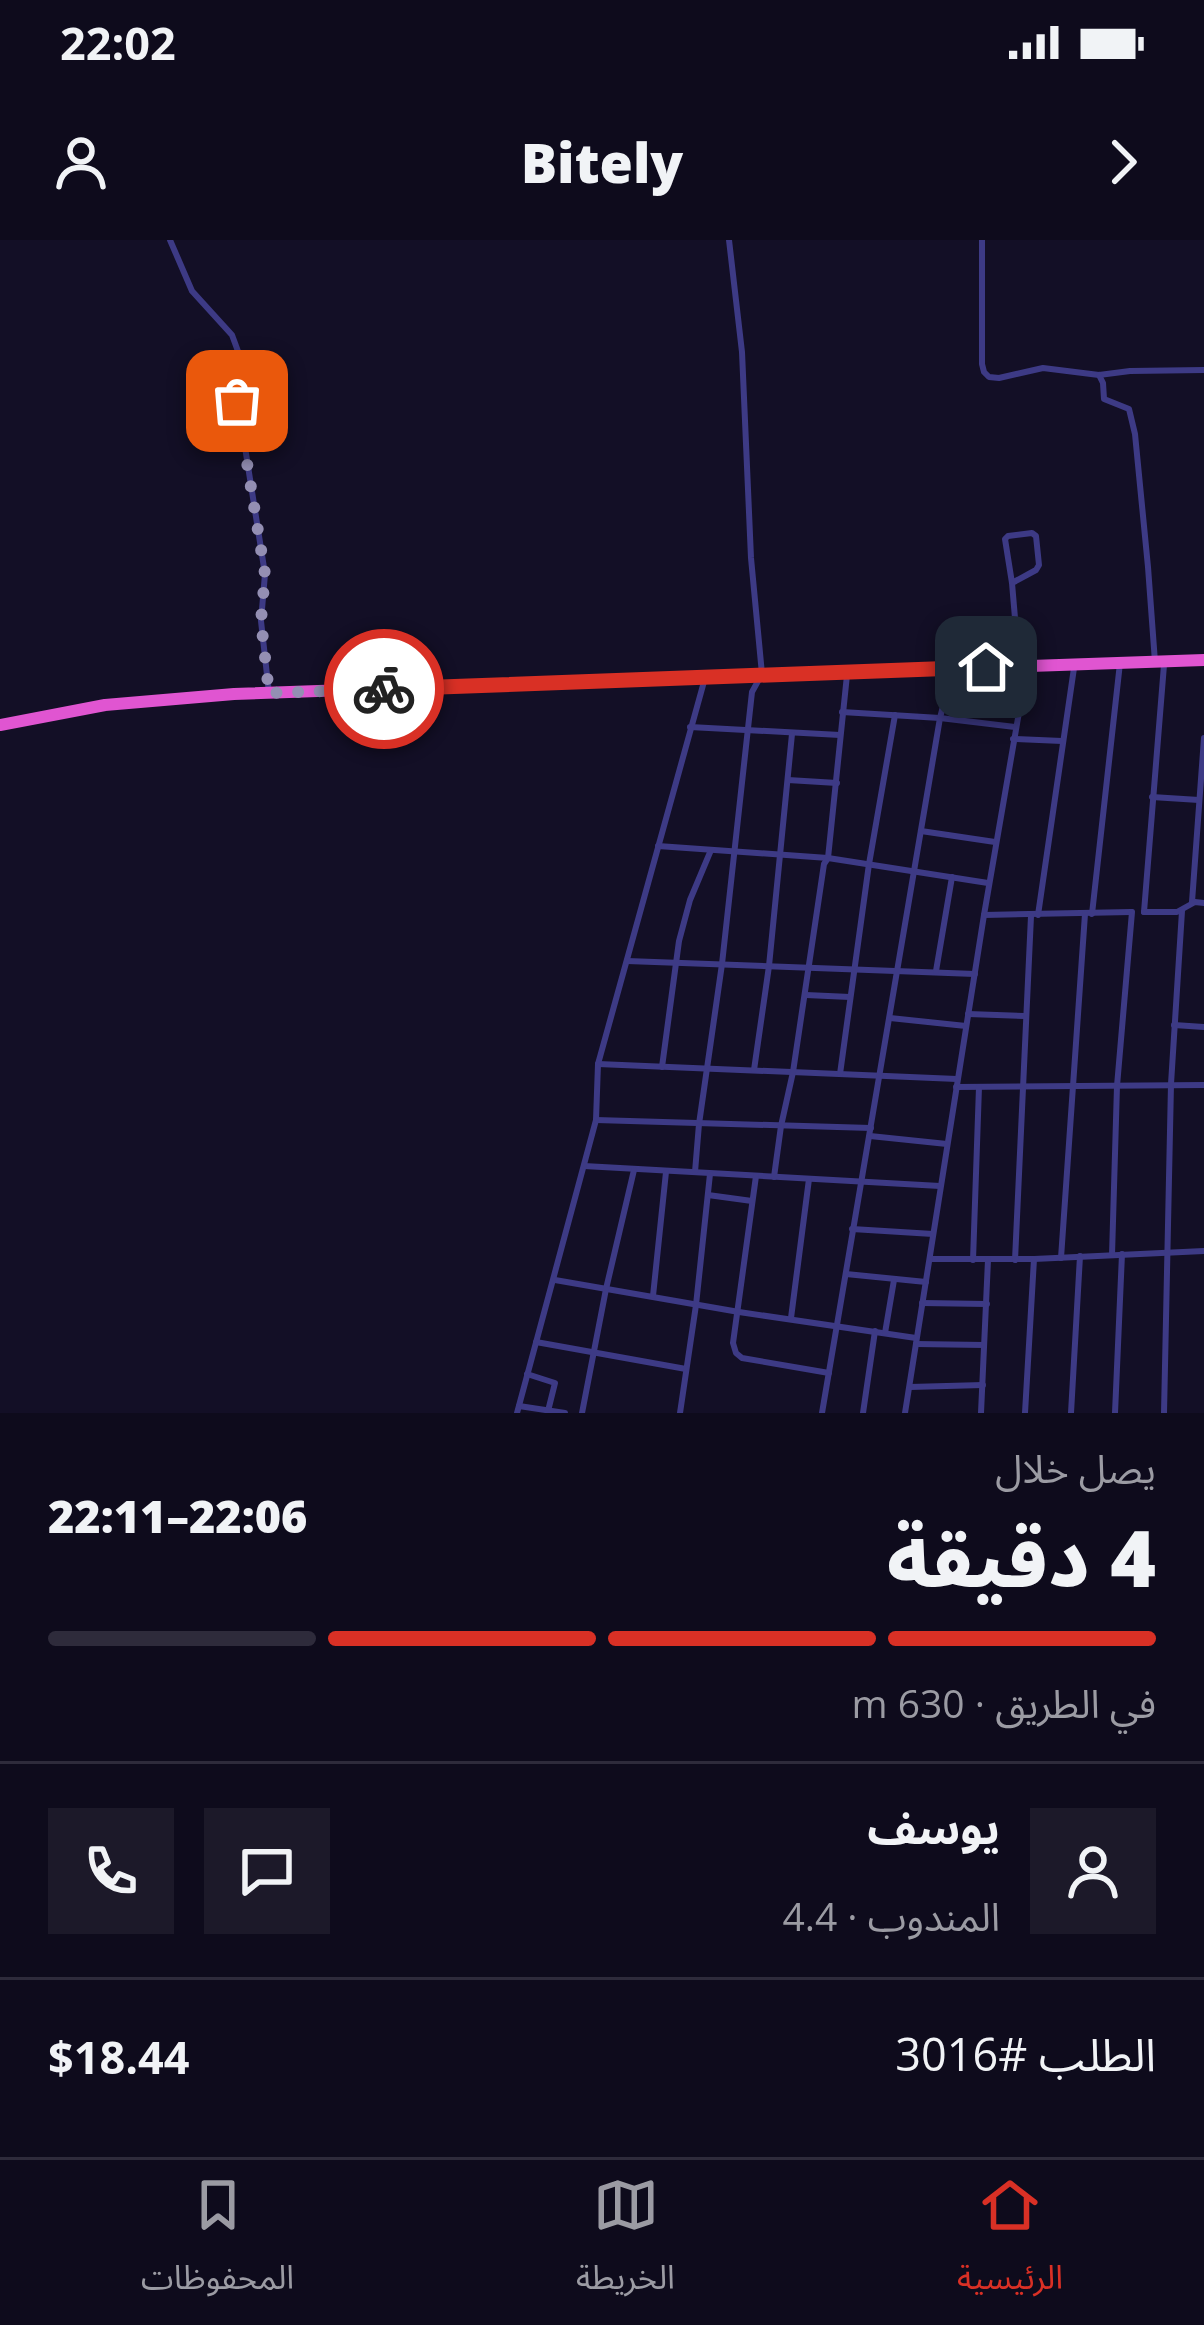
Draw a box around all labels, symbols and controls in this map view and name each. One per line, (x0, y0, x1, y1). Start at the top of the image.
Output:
text: 22:02 (60, 12, 176, 73)
text: Bitely (521, 125, 683, 199)
icon: person (48, 129, 114, 195)
icon: forward (1090, 129, 1156, 195)
pin (186, 350, 288, 452)
icon: bag (204, 368, 270, 434)
pin (935, 616, 1037, 718)
courier (324, 629, 444, 749)
icon: home (953, 634, 1019, 700)
icon: bike (351, 656, 417, 722)
text: يصل خلال (995, 1441, 1156, 1494)
text: 22:06–22:11 (48, 1485, 307, 1546)
text: 4 دقيقة (886, 1504, 1156, 1610)
text: في الطريق · 630 m (852, 1676, 1156, 1729)
text: يوسف (867, 1796, 1000, 1857)
button: phone (48, 1808, 174, 1934)
button: chat (204, 1808, 330, 1934)
button: person (1030, 1808, 1156, 1934)
text: المندوب · 4.4 (782, 1889, 1000, 1942)
text: الطلب #3016 (895, 2023, 1156, 2084)
text: $18.44 (48, 2026, 189, 2087)
tab: المحفوظات (141, 2172, 294, 2313)
tab: الخريطة (576, 2172, 675, 2313)
tab: الرئيسية (957, 2172, 1063, 2313)

